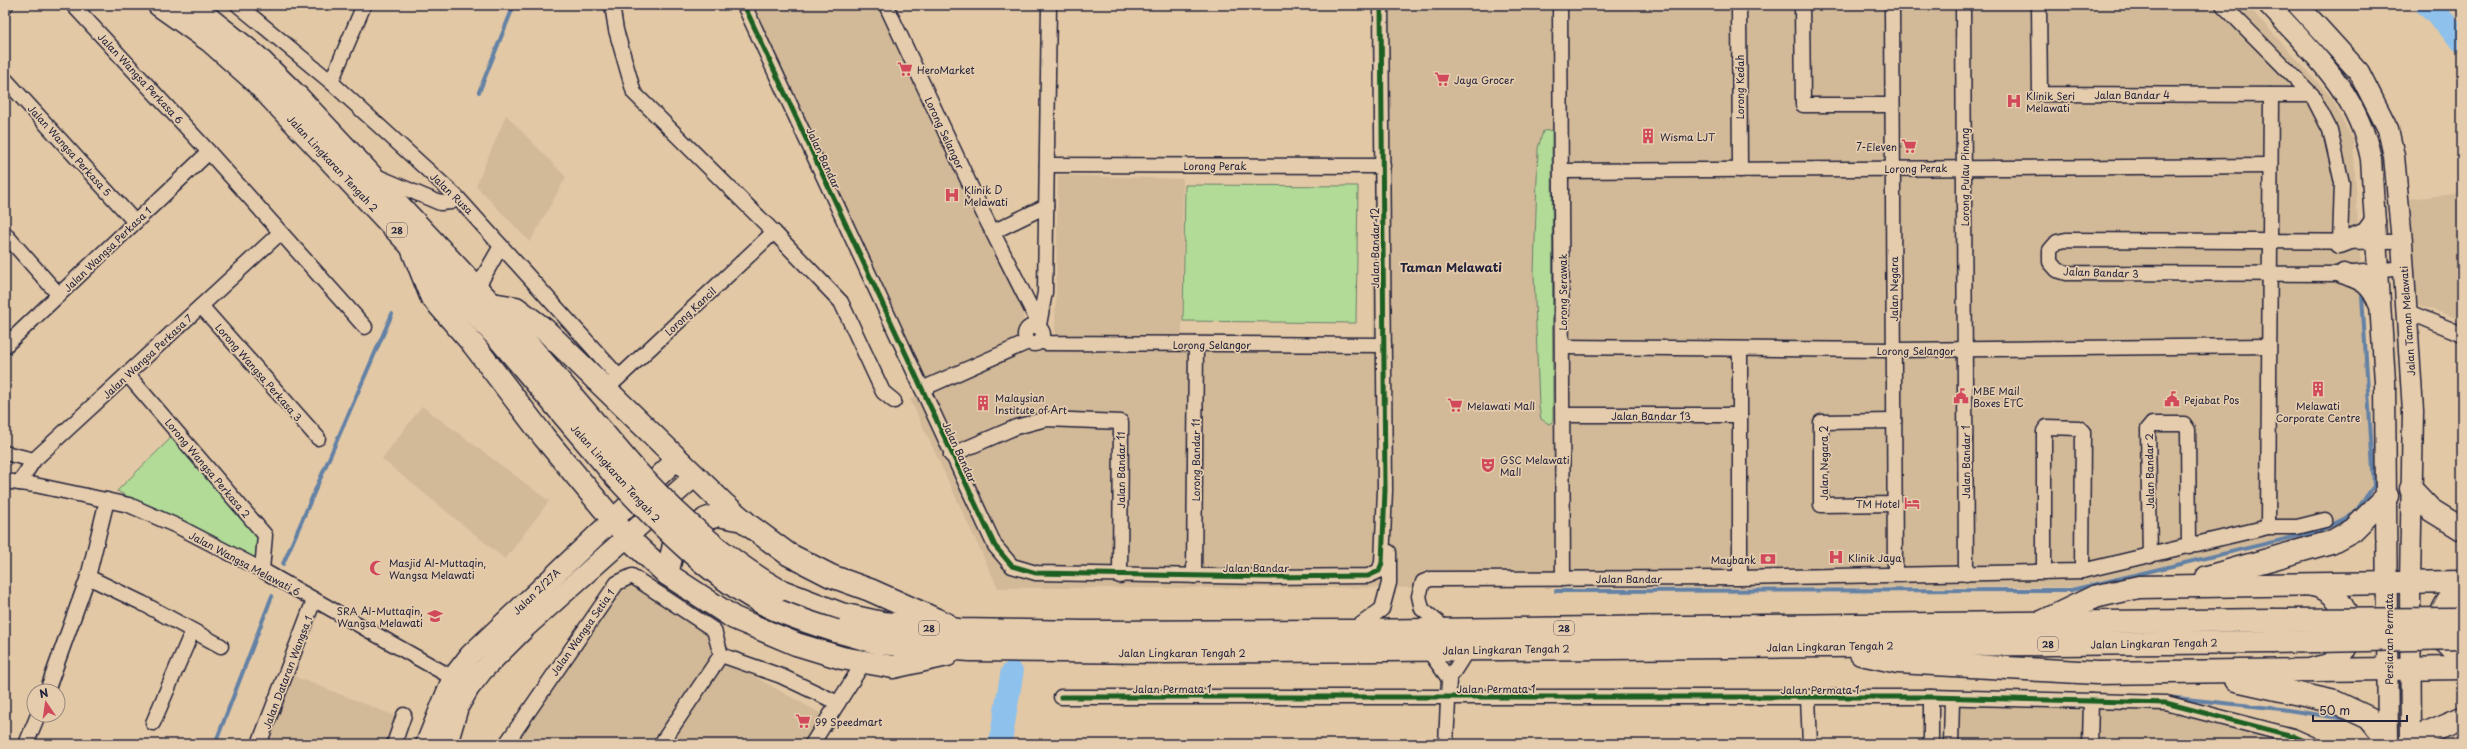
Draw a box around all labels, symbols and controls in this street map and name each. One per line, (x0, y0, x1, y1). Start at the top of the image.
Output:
street label: Jalan Wangsa Perkasa 6 (95, 29, 187, 127)
street label: Lorong Kedah (1732, 54, 1747, 119)
supermarket icon: HeroMarket (896, 60, 914, 78)
place label: HeroMarket (917, 62, 975, 77)
supermarket icon: Jaya Grocer (1433, 70, 1451, 88)
place label: Jaya Grocer (1454, 72, 1515, 87)
street label: Jalan Bandar 4 (2094, 87, 2170, 102)
place label: Klinik Seri Melawati (2026, 88, 2075, 115)
hospital icon: Klinik Seri Melawati (2005, 92, 2023, 110)
street label: Lorong Selangor (922, 94, 968, 172)
street label: Jalan Wangsa Perkasa 5 (25, 101, 115, 199)
street label: Jalan Lingkaran Tengah 2 (284, 111, 382, 215)
street label: Jalan Bandar (803, 125, 845, 191)
building icon: Wisma LJT (1639, 127, 1657, 145)
street label: Lorong Pulau Pinang (1957, 127, 1972, 226)
place label: Wisma LJT (1660, 129, 1715, 144)
supermarket icon: 7-Eleven (1900, 137, 1918, 155)
place label: 7-Eleven (1856, 139, 1897, 154)
street label: Lorong Perak (1184, 158, 1247, 173)
street label: Lorong Perak (1884, 160, 1948, 176)
street label: Jalan Rusa (427, 169, 477, 218)
place label: Klinik D Melawati (964, 182, 1008, 209)
hospital icon: Klinik D Melawati (943, 186, 961, 204)
street label: Jalan Wangsa Perkasa 1 (60, 203, 154, 295)
street label: Jalan Bandar 12 (1367, 208, 1382, 288)
road number: 28 (387, 223, 407, 237)
street label: Lorong Serawak (1555, 253, 1570, 330)
street label: Jalan Negara (1886, 256, 1901, 322)
district label: Taman Melawati (1400, 258, 1502, 276)
street label: Jalan Bandar 3 (2063, 263, 2139, 281)
street label: Jalan Taman Melawati (2396, 265, 2418, 377)
street label: Lorong Kancil (661, 283, 719, 339)
street label: Jalan Wangsa Perkasa 7 (99, 310, 195, 402)
street label: Lorong Wangsa Perkasa 3 (212, 320, 306, 424)
street label: Lorong Selangor (1173, 337, 1251, 352)
street label: Lorong Selangor (1877, 343, 1955, 358)
building icon: Melawati Corporate Centre (2309, 380, 2327, 398)
place label: MBE Mail Boxes ETC (1973, 383, 2024, 410)
public building icon: MBE Mail Boxes ETC (1952, 387, 1970, 405)
place label: Malaysian Institute of Art (995, 390, 1067, 417)
public building icon: Pejabat Pos (2163, 390, 2181, 408)
place label: Pejabat Pos (2184, 392, 2240, 407)
building icon: Malaysian Institute of Art (974, 394, 992, 412)
supermarket icon: Melawati Mall (1446, 396, 1464, 414)
place label: Melawati Mall (1467, 398, 1535, 413)
place label: Melawati Corporate Centre (2276, 398, 2360, 425)
street label: Jalan Bandar 13 (1611, 408, 1691, 423)
street label: Lorong Wangsa Perkasa 2 (162, 415, 254, 521)
street label: Jalan Bandar (939, 419, 981, 485)
street label: Lorong Bandar 11 (1188, 419, 1203, 501)
street label: Jalan Lingkaran Tengah 2 (568, 421, 664, 525)
street label: Jalan Bandar 1 (1958, 425, 1973, 499)
street label: Jalan Negara 2 (1816, 426, 1831, 500)
street label: Jalan Bandar 11 (1113, 431, 1128, 508)
street label: Jalan Bandar 2 (2141, 433, 2157, 509)
place label: GSC Melawati Mall (1500, 452, 1570, 479)
theatre icon: GSC Melawati Mall (1479, 456, 1497, 474)
hotel icon: TM Hotel (1903, 494, 1921, 512)
place label: TM Hotel (1856, 496, 1900, 511)
street label: Jalan Wangsa Melawati 6 (187, 527, 303, 599)
hospital icon: Klinik Jaya (1827, 548, 1845, 566)
bank icon: Maybank (1759, 550, 1777, 568)
place label: Klinik Jaya (1848, 550, 1902, 565)
place label: Maybank (1711, 552, 1756, 568)
place label: Masjid Al-Muttaqin, Wangsa Melawati (389, 555, 486, 582)
mosque icon: Masjid Al-Muttaqin, Wangsa Melawati (368, 559, 386, 577)
street label: Jalan Bandar (1223, 560, 1289, 575)
street label: Jalan 2/27A (509, 564, 563, 618)
street label: Jalan Bandar (1596, 571, 1662, 586)
street label: Jalan Wangsa Setia 1 (546, 586, 618, 678)
street label: Persiaran Permata (2381, 593, 2396, 685)
place label: SRA Al-Muttaqin, Wangsa Melawati (337, 603, 423, 630)
school or university icon: SRA Al-Muttaqin, Wangsa Melawati (426, 607, 444, 625)
street label: Jalan Dataran Wangsa 1 (258, 613, 316, 731)
road number: 28 (919, 621, 939, 635)
road number: 28 (1554, 621, 1574, 635)
street label: Jalan Lingkaran Tengah 2 (2090, 634, 2218, 652)
street label: Jalan Lingkaran Tengah 2 (1766, 637, 1894, 655)
road number: 28 (2038, 637, 2058, 651)
street label: Jalan Lingkaran Tengah 2 (1442, 640, 1570, 658)
street label: Jalan Lingkaran Tengah 2 (1118, 645, 1246, 660)
street label: Jalan Permata 1 (1132, 681, 1212, 696)
street label: Jalan Permata 1 (1456, 681, 1536, 696)
street label: Jalan Permata 1 (1780, 682, 1860, 697)
north arrow (26, 683, 66, 723)
text: N (37, 683, 50, 702)
scale bar (2313, 697, 2407, 723)
text: 50 m (2319, 701, 2350, 719)
supermarket icon: 99 Speedmart (794, 712, 812, 730)
place label: 99 Speedmart (815, 714, 882, 729)

